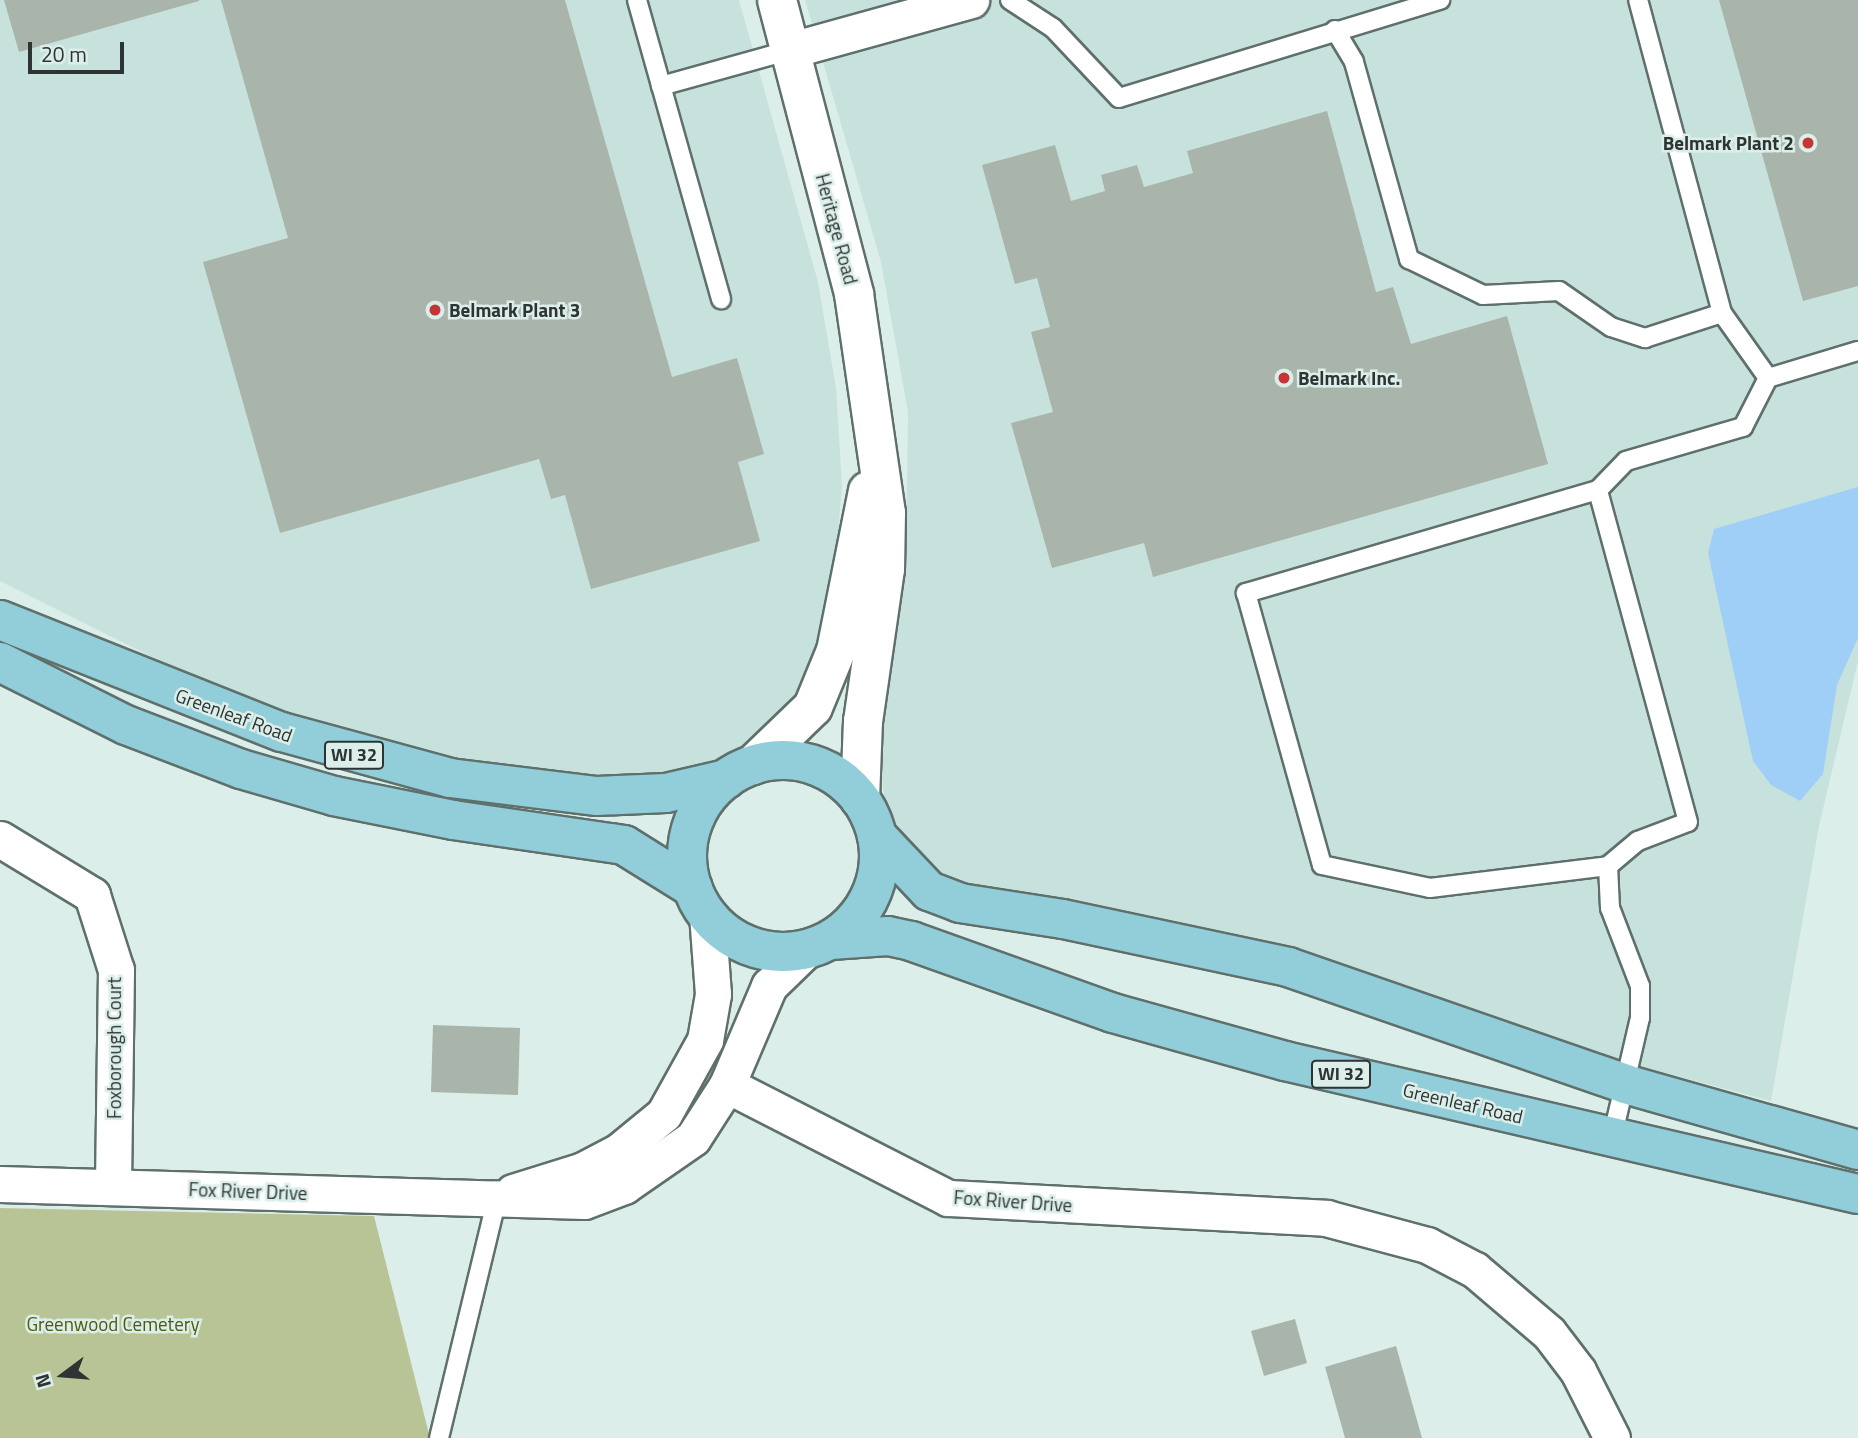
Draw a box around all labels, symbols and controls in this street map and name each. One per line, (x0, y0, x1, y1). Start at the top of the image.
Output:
scale bar (32, 28, 128, 72)
text: 20 m (41, 38, 87, 70)
place label: Belmark Plant 2 (1663, 132, 1794, 154)
marker: Belmark Plant 2 (1800, 135, 1816, 151)
street label: Heritage Road (811, 171, 863, 287)
place label: Belmark Plant 3 (449, 299, 580, 321)
marker: Belmark Plant 3 (427, 302, 443, 318)
place label: Belmark Inc. (1298, 367, 1400, 389)
marker: Belmark Inc. (1276, 370, 1292, 386)
street label: Greenleaf Road (173, 683, 295, 747)
road number: WI 32 (322, 740, 386, 770)
street label: Foxborough Court (103, 977, 125, 1119)
road number: WI 32 (1310, 1059, 1372, 1088)
street label: Greenleaf Road (1401, 1078, 1525, 1128)
street label: Fox River Drive (188, 1178, 308, 1204)
street label: Fox River Drive (953, 1185, 1073, 1217)
park label: Greenwood Cemetery (26, 1313, 200, 1335)
north arrow (28, 1340, 98, 1410)
text: N (27, 1371, 58, 1391)

